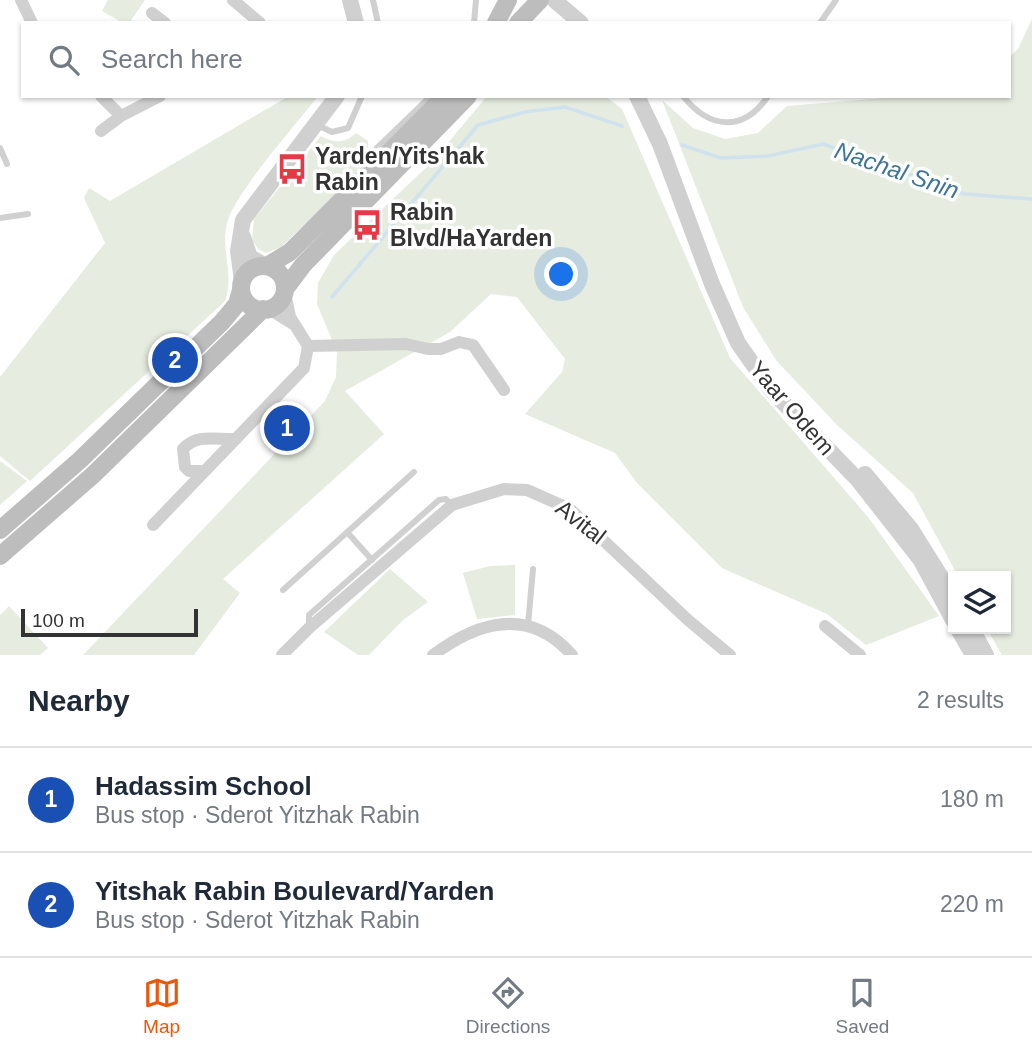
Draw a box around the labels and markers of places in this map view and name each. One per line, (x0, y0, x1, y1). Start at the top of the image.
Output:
place label: Yarden/Yits'hak Rabin (315, 143, 485, 195)
bus stop icon: Yarden/Yits'hak Rabin (275, 152, 309, 186)
place label: Rabin Blvd/HaYarden (390, 199, 552, 251)
bus stop icon: Rabin Blvd/HaYarden (350, 208, 384, 242)
pin: 2 (152, 334, 198, 386)
pin: 1 (264, 402, 310, 454)

